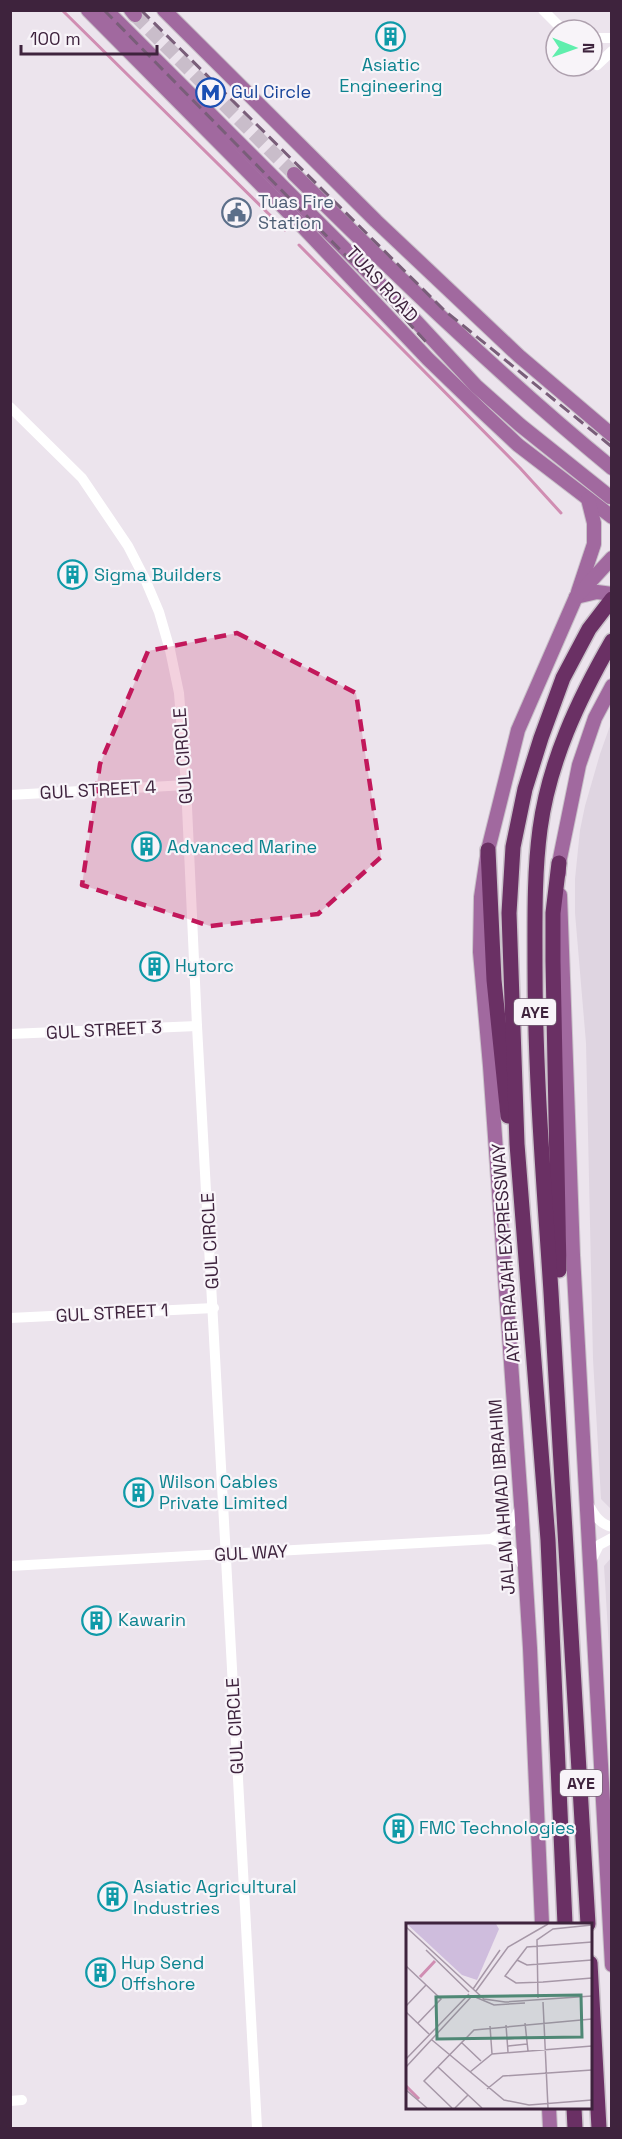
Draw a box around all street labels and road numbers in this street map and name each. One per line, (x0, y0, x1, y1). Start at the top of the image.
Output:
street label: TUAS ROAD (341, 241, 423, 327)
street label: GUL CIRCLE (168, 707, 197, 805)
street label: GUL STREET 4 (39, 775, 157, 804)
road number: AYE (514, 999, 556, 1025)
street label: GUL STREET 3 (45, 1015, 163, 1044)
street label: AYER RAJAH EXPRESSWAY (486, 1143, 525, 1364)
street label: GUL CIRCLE (195, 1192, 224, 1290)
street label: GUL STREET 1 (55, 1298, 169, 1327)
street label: JALAN AHMAD IBRAHIM (483, 1398, 520, 1596)
street label: GUL WAY (213, 1539, 289, 1566)
street label: GUL CIRCLE (220, 1677, 249, 1775)
road number: AYE (560, 1770, 602, 1796)

